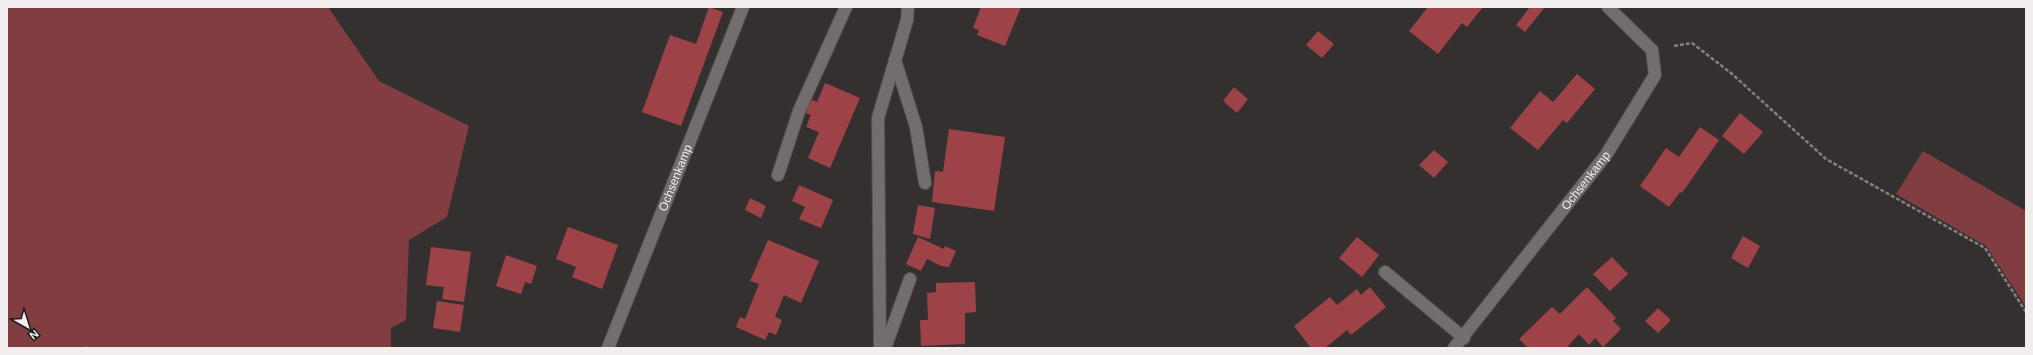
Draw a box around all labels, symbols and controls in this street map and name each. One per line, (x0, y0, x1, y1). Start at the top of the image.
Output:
street label: Ochsenkamp (656, 142, 695, 213)
street label: Ochsenkamp (1558, 148, 1613, 213)
north arrow (8, 307, 48, 347)
text: N (27, 328, 41, 342)

